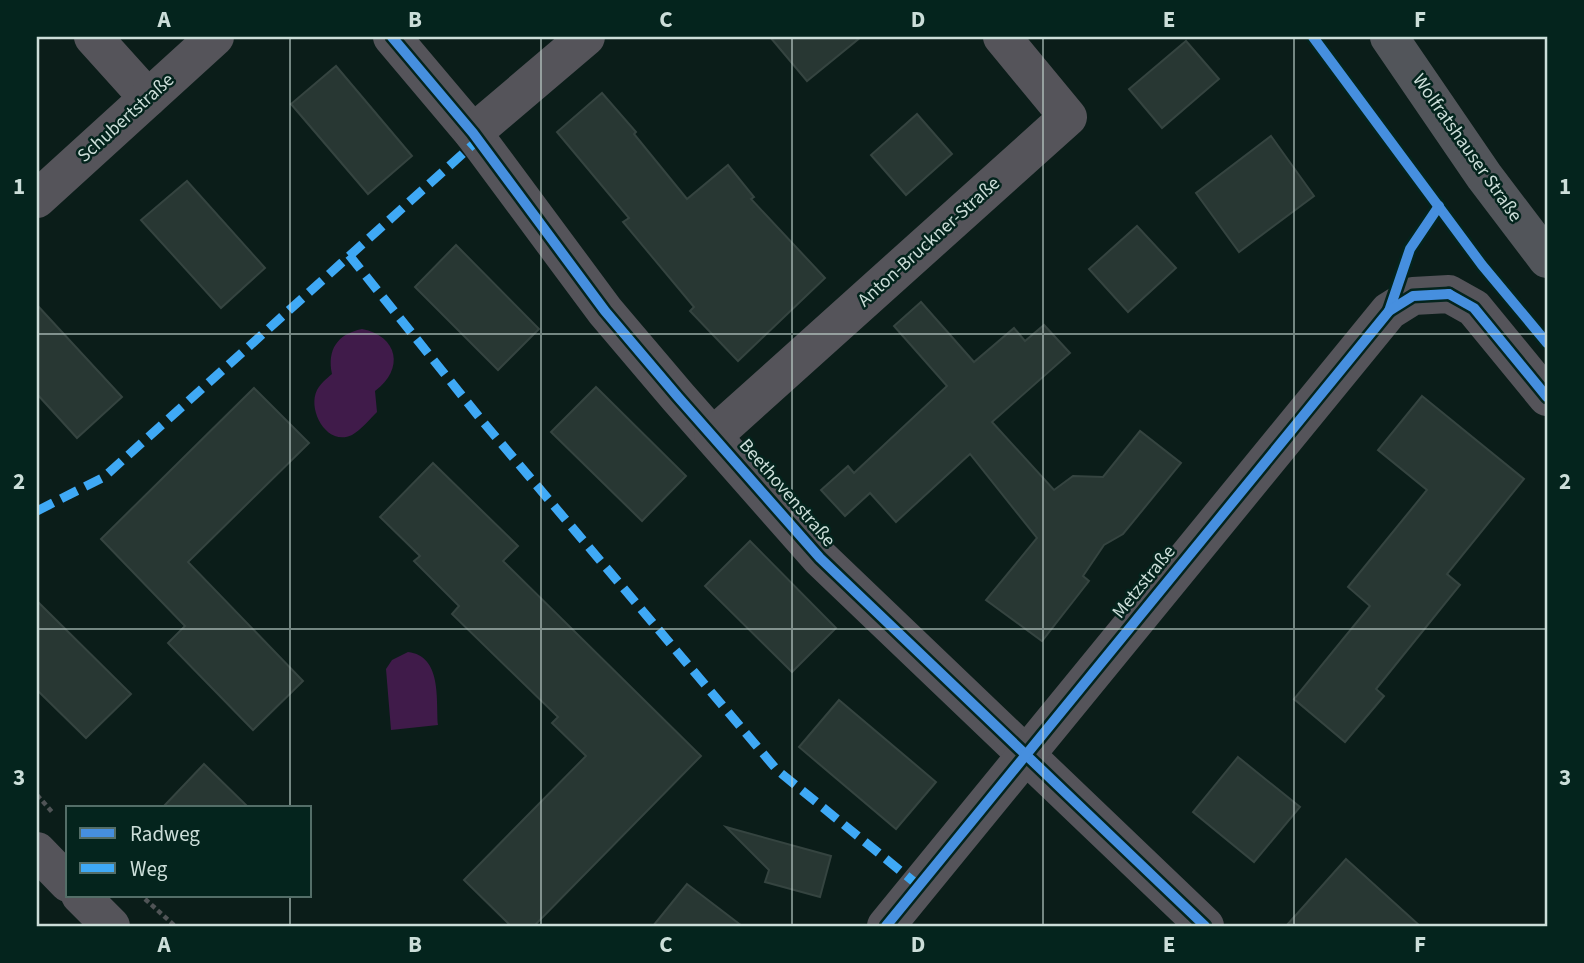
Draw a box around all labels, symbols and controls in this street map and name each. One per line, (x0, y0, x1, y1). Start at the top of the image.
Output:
text: A (156, 3, 171, 36)
text: B (408, 3, 422, 36)
text: C (659, 3, 673, 36)
text: D (911, 3, 925, 36)
text: E (1163, 3, 1175, 36)
text: F (1414, 3, 1426, 36)
street label: Schubertstraße (72, 67, 180, 169)
street label: Wolfratshauser Straße (1406, 68, 1528, 228)
text: 1 (13, 170, 25, 203)
text: 1 (1559, 170, 1571, 203)
street label: Anton-Bruckner-Straße (852, 171, 1006, 313)
street label: Beethovenstraße (732, 433, 842, 553)
text: 2 (13, 465, 25, 498)
text: 2 (1559, 465, 1571, 498)
street label: Metzstraße (1106, 539, 1182, 625)
text: 3 (13, 761, 25, 794)
text: 3 (1559, 761, 1571, 794)
legend (66, 806, 312, 897)
text: Radweg (130, 819, 200, 849)
text: Weg (130, 854, 168, 884)
text: A (156, 928, 171, 961)
text: B (408, 928, 422, 961)
text: C (659, 928, 673, 961)
text: D (911, 928, 925, 961)
text: E (1163, 928, 1175, 961)
text: F (1414, 928, 1426, 961)

